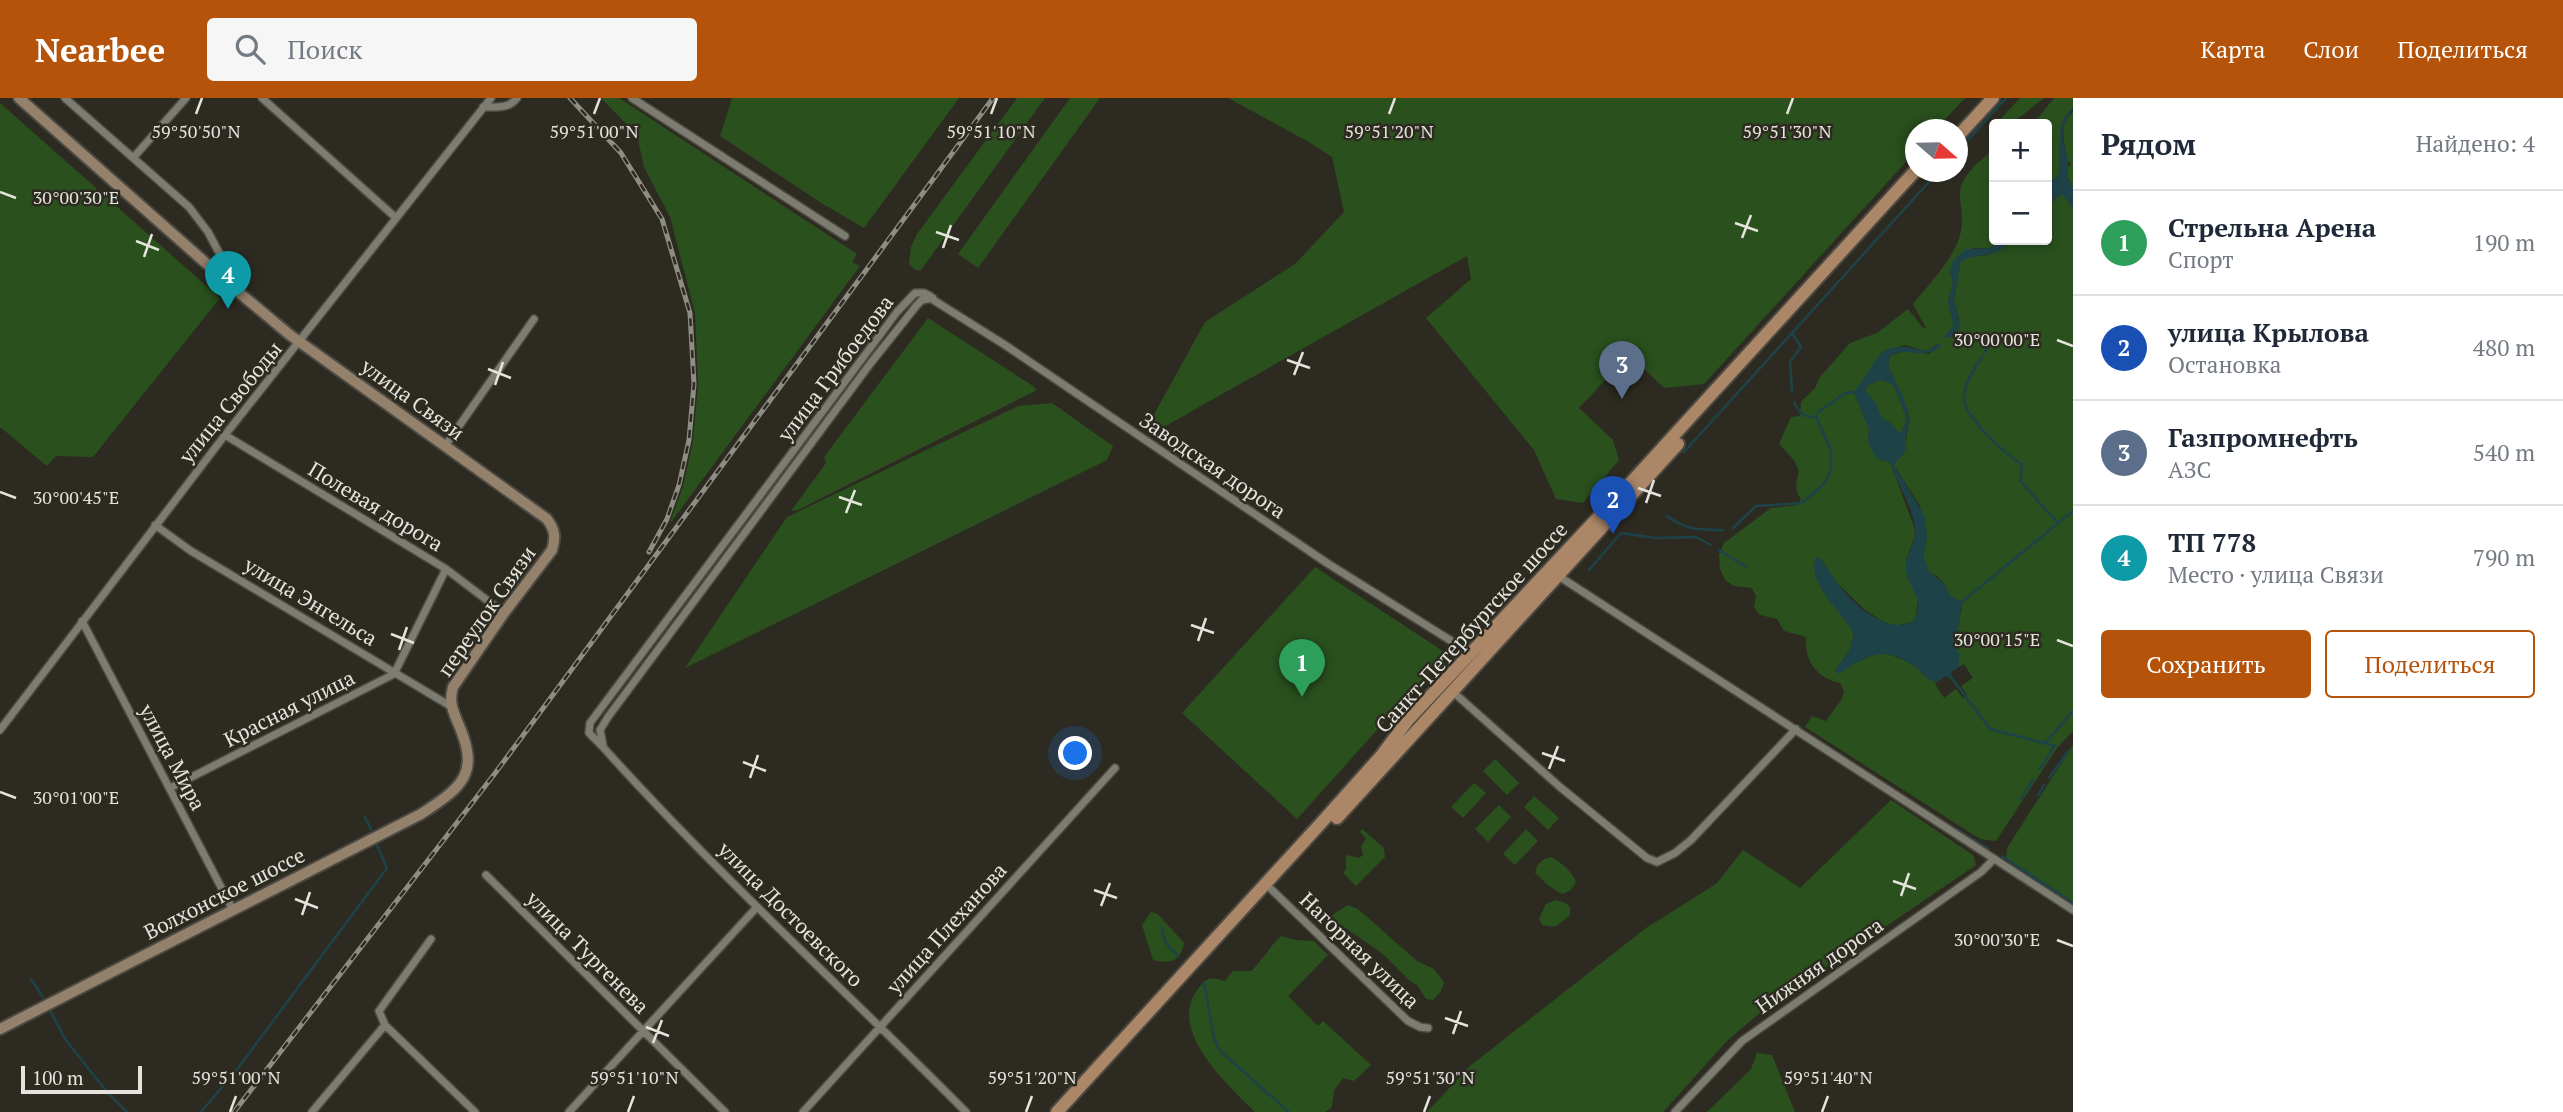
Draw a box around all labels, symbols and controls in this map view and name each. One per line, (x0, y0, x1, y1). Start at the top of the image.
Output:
search box (207, 18, 697, 81)
text: Nearbee (35, 28, 165, 71)
icon: search (231, 30, 269, 68)
text: Поиск (287, 32, 362, 66)
text: Карта (2200, 33, 2265, 65)
text: Слои (2303, 33, 2359, 65)
text: Поделиться (2397, 33, 2528, 65)
text: 59°50'50"N (151, 119, 241, 143)
text: 59°51'00"N (549, 119, 639, 143)
text: 59°51'10"N (946, 119, 1036, 143)
text: 59°51'20"N (1344, 119, 1434, 143)
text: 59°51'30"N (1742, 119, 1832, 143)
north arrow (1905, 119, 1968, 182)
map controls (1989, 119, 2052, 245)
button: + (1989, 119, 2052, 182)
text: Рядом (2101, 124, 2196, 164)
text: Найдено: 4 (2416, 128, 2535, 159)
button: − (1989, 182, 2052, 245)
text: 30°00'30"E (33, 185, 119, 209)
text: Стрельна Арена (2168, 210, 2376, 244)
text: 1 (2118, 227, 2131, 258)
text: 190 m (2473, 227, 2535, 258)
text: Спорт (2168, 244, 2234, 275)
pin: 4 (205, 251, 251, 309)
street label: улица Грибоедова (770, 289, 899, 448)
text: улица Крылова (2168, 315, 2369, 349)
text: 30°00'00"E (1954, 327, 2040, 351)
text: 2 (2118, 332, 2131, 363)
text: 480 m (2473, 332, 2535, 363)
street label: улица Свободы (171, 335, 288, 470)
pin: 3 (1599, 341, 1645, 399)
text: Остановка (2168, 349, 2281, 380)
street label: улица Связи (355, 351, 471, 446)
street label: Заводская дорога (1134, 406, 1292, 525)
text: Газпромнефть (2168, 420, 2358, 454)
text: 3 (2118, 437, 2131, 468)
text: 540 m (2473, 437, 2535, 468)
text: АЗС (2168, 454, 2211, 485)
street label: Полевая дорога (303, 455, 449, 557)
pin: 2 (1590, 476, 1636, 534)
text: 30°00'45"E (33, 485, 119, 509)
street label: Санкт-Петербургское шоссе (1369, 516, 1573, 738)
text: ТП 778 (2168, 525, 2256, 559)
street label: переулок Связи (430, 540, 542, 682)
text: 4 (2118, 542, 2131, 573)
text: 790 m (2473, 542, 2535, 573)
street label: улица Энгельса (238, 550, 383, 652)
text: Место · улица Связи (2168, 559, 2384, 590)
text: 30°00'15"E (1954, 627, 2040, 651)
button: Сохранить (2101, 630, 2311, 698)
button: Поделиться (2325, 630, 2535, 698)
pin: 1 (1279, 639, 1325, 697)
street label: Красная улица (219, 663, 360, 753)
street label: улица Мира (133, 698, 213, 815)
your location (1058, 736, 1092, 770)
text: 30°01'00"E (33, 785, 119, 809)
street label: улица Достоевского (712, 835, 870, 993)
street label: Волхонское шоссе (139, 840, 309, 946)
street label: улица Плеханова (879, 856, 1013, 1000)
street label: улица Тургенева (520, 884, 656, 1020)
street label: Нагорная улица (1294, 886, 1426, 1015)
street label: Нижняя дорога (1750, 910, 1889, 1019)
text: 30°00'30"E (1954, 927, 2040, 951)
scale bar (21, 1063, 142, 1095)
text: 100 m (32, 1065, 83, 1090)
text: 59°51'00"N (191, 1065, 281, 1089)
text: 59°51'10"N (589, 1065, 679, 1089)
text: 59°51'20"N (987, 1065, 1077, 1089)
text: 59°51'30"N (1385, 1065, 1475, 1089)
text: 59°51'40"N (1783, 1065, 1873, 1089)

